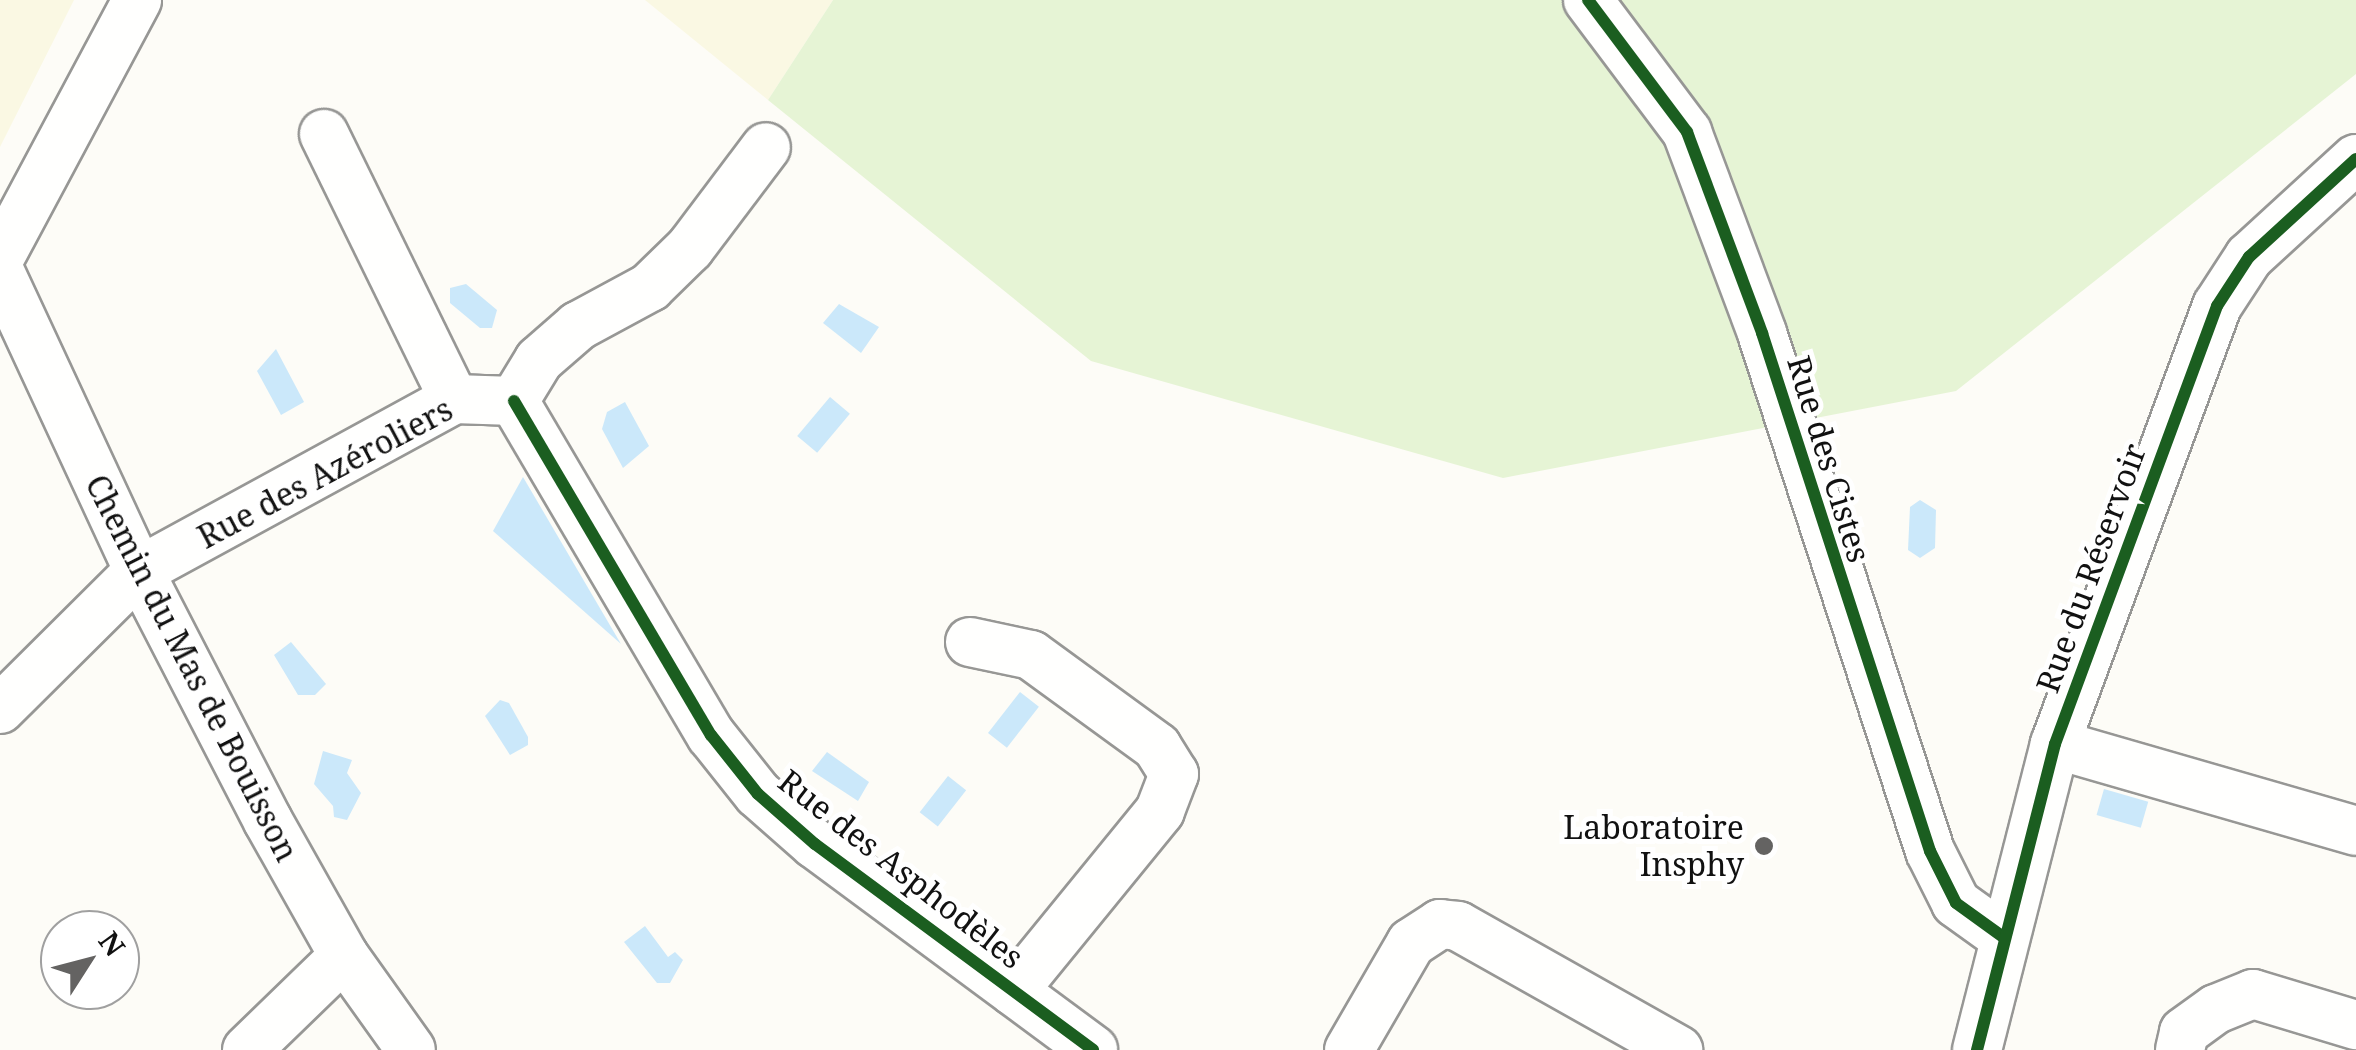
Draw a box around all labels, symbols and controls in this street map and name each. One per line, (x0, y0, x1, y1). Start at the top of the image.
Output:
street label: Rue des Cistes (1779, 351, 1879, 567)
street label: Rue des Azéroliers (191, 390, 459, 556)
street label: Rue du Réservoir (2028, 438, 2154, 698)
street label: Chemin du Mas de Bouisson (78, 468, 306, 868)
street label: Rue des Asphodèles (771, 762, 1031, 976)
place label: Laboratoire Insphy (1563, 809, 1744, 884)
marker: Laboratoire Insphy (1753, 835, 1775, 857)
north arrow (40, 910, 140, 1010)
text: N (91, 923, 135, 964)

